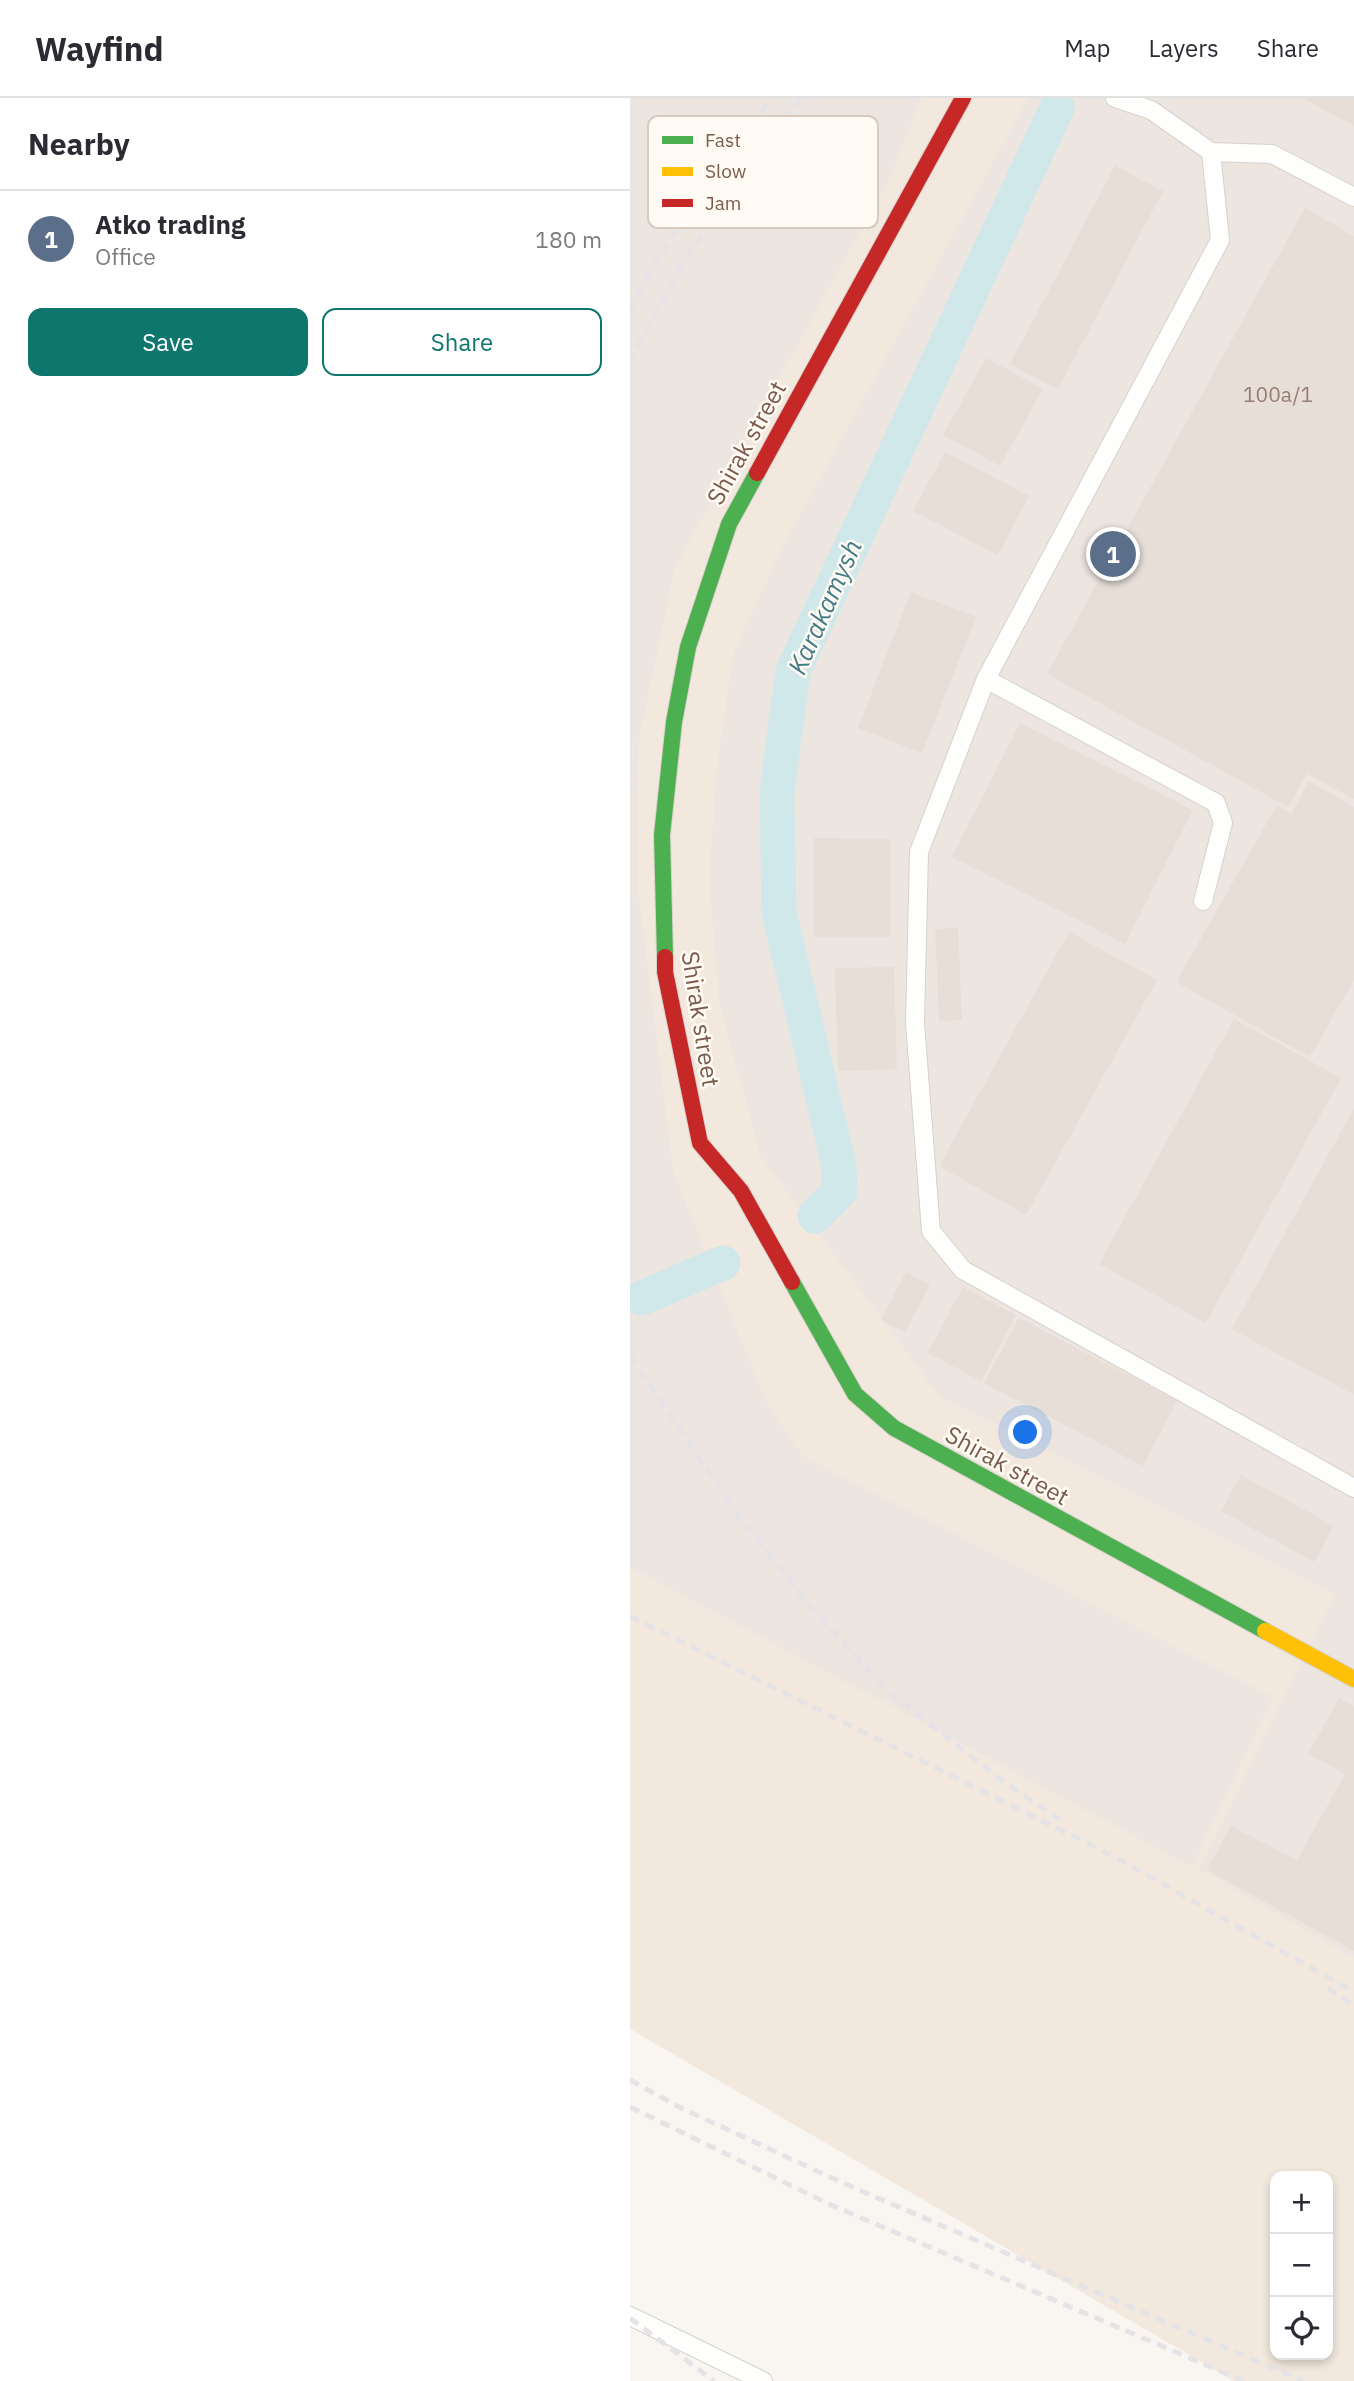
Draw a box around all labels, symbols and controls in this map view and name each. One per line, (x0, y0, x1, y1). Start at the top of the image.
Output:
text: Wayfind (35, 27, 164, 70)
text: Map (1064, 32, 1111, 64)
text: Layers (1149, 32, 1219, 64)
text: Share (1257, 32, 1319, 64)
legend (648, 116, 878, 228)
text: Nearby (28, 124, 130, 163)
text: Fast (705, 128, 741, 152)
text: Slow (705, 159, 746, 183)
text: Jam (705, 191, 741, 215)
text: Atko trading (95, 207, 245, 241)
text: 1 (44, 224, 58, 254)
text: 180 m (535, 224, 602, 254)
text: Office (95, 241, 156, 271)
button: Save (28, 308, 308, 376)
button: Share (322, 308, 602, 376)
street label: Shirak street (699, 375, 793, 510)
house number: 100a/1 (1243, 380, 1313, 408)
pin: 1 (1090, 528, 1136, 580)
water label: Karakamysh (779, 534, 869, 679)
street label: Shirak street (674, 949, 727, 1089)
your location (1008, 1415, 1042, 1449)
street label: Shirak street (940, 1418, 1075, 1512)
map controls (1270, 2171, 1333, 2360)
button: + (1270, 2171, 1333, 2234)
button: − (1270, 2234, 1333, 2297)
button: locate (1270, 2297, 1333, 2360)

